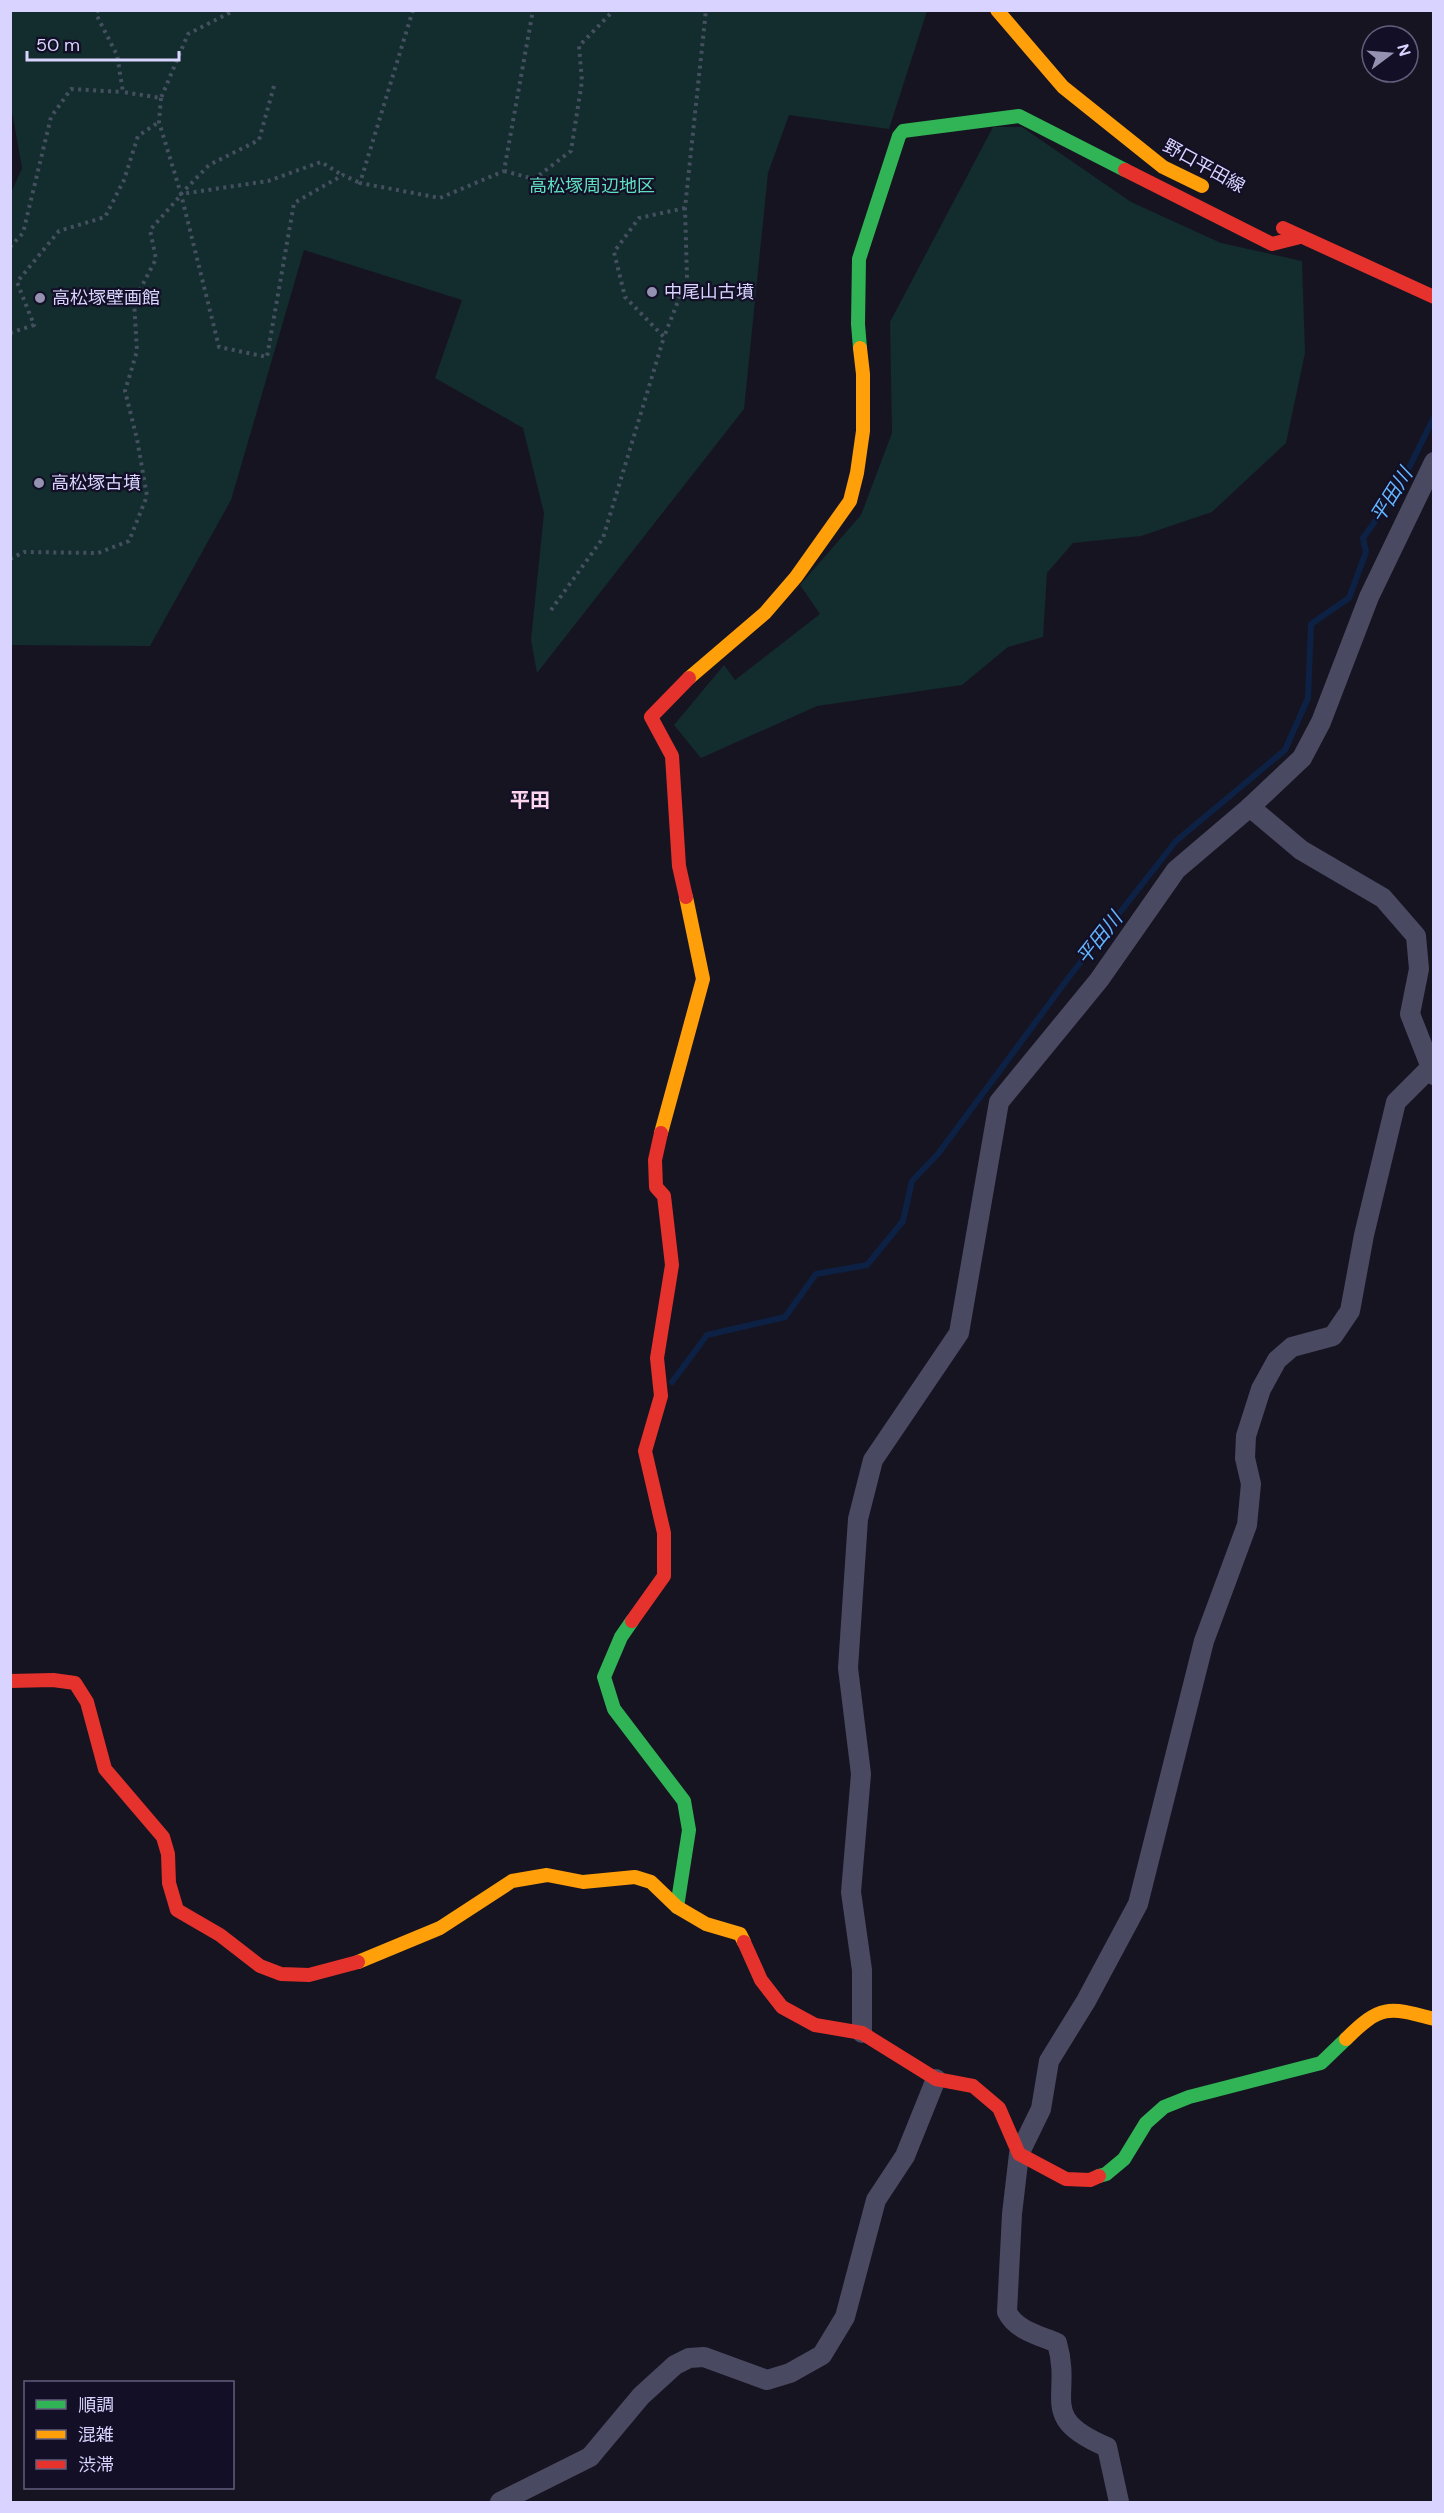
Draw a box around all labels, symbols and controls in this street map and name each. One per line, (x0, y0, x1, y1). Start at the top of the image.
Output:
scale bar (27, 24, 178, 62)
north arrow (1360, 24, 1420, 84)
text: 50 m (36, 33, 80, 57)
text: N (1392, 41, 1416, 59)
street label: 野口平田線 (1159, 134, 1249, 198)
park label: 高松塚周辺地区 (529, 174, 655, 198)
place label: 中尾山古墳 (664, 280, 754, 304)
marker: 中尾山古墳 (645, 285, 659, 299)
place label: 高松塚壁画館 (52, 286, 160, 310)
marker: 高松塚壁画館 (33, 291, 47, 305)
water label: 平田川 (1364, 461, 1419, 527)
place label: 高松塚古墳 (51, 471, 141, 495)
marker: 高松塚古墳 (32, 476, 46, 490)
district label: 平田 (510, 787, 550, 813)
water label: 平田川 (1070, 905, 1129, 970)
legend (24, 2381, 234, 2489)
text: 順調 (78, 2393, 114, 2417)
text: 混雑 (78, 2423, 114, 2447)
text: 渋滞 (78, 2453, 114, 2477)

